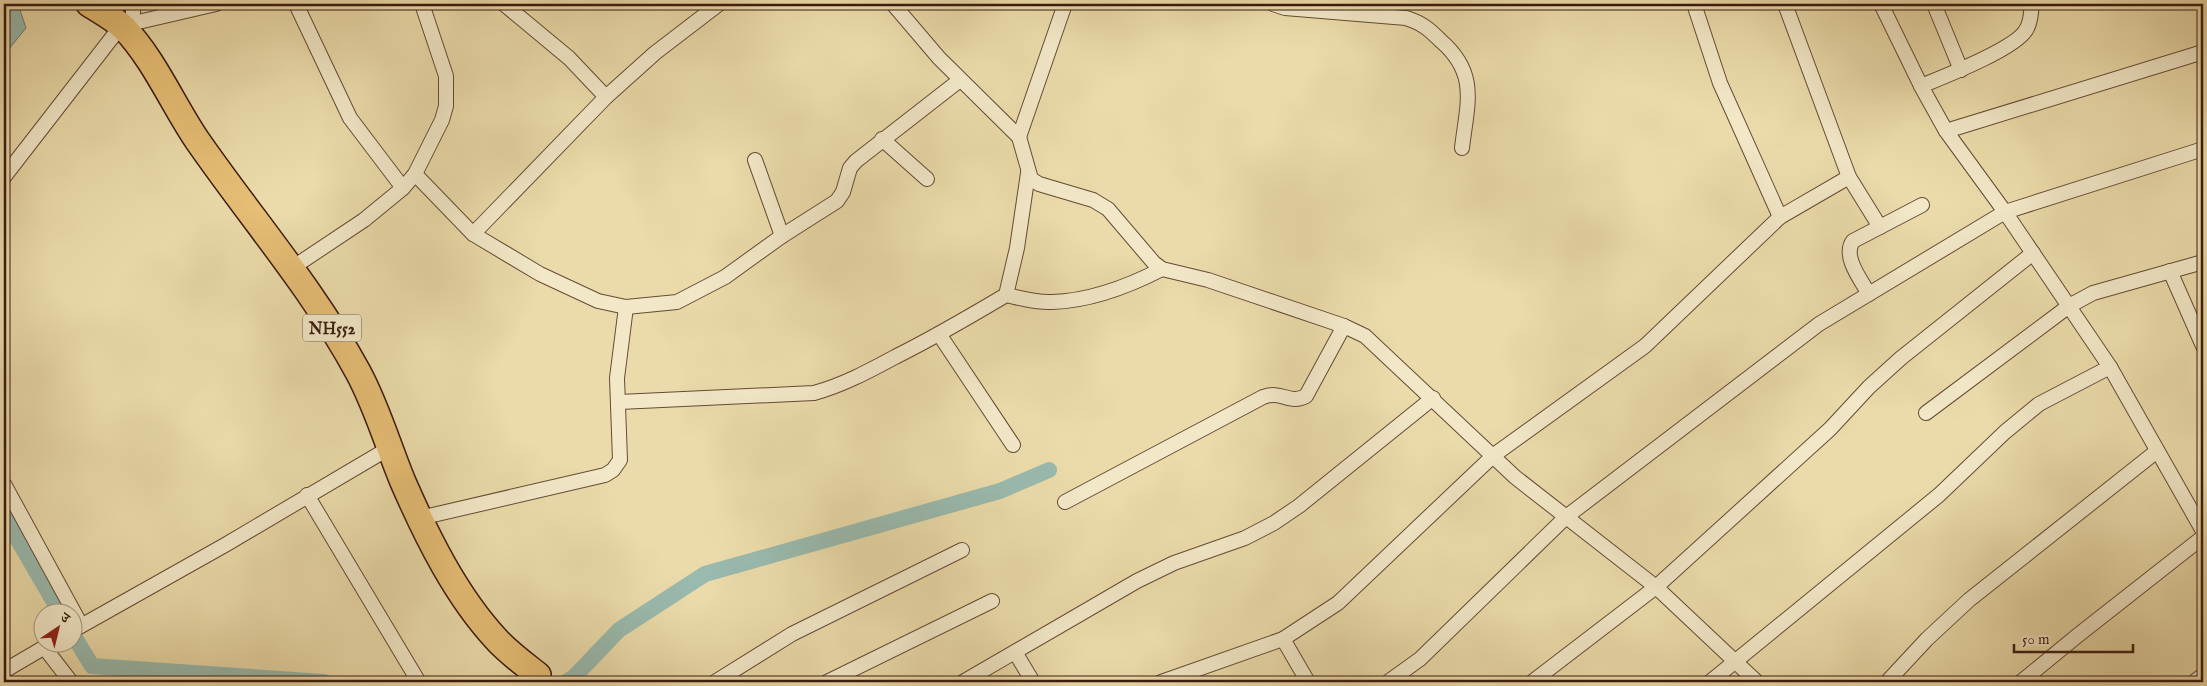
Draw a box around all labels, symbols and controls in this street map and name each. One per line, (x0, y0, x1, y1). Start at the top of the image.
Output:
road number: NH552 (303, 314, 361, 342)
north arrow (32, 604, 82, 654)
text: उ (56, 608, 74, 628)
scale bar (2014, 621, 2133, 653)
text: 50 m (2022, 630, 2050, 649)

